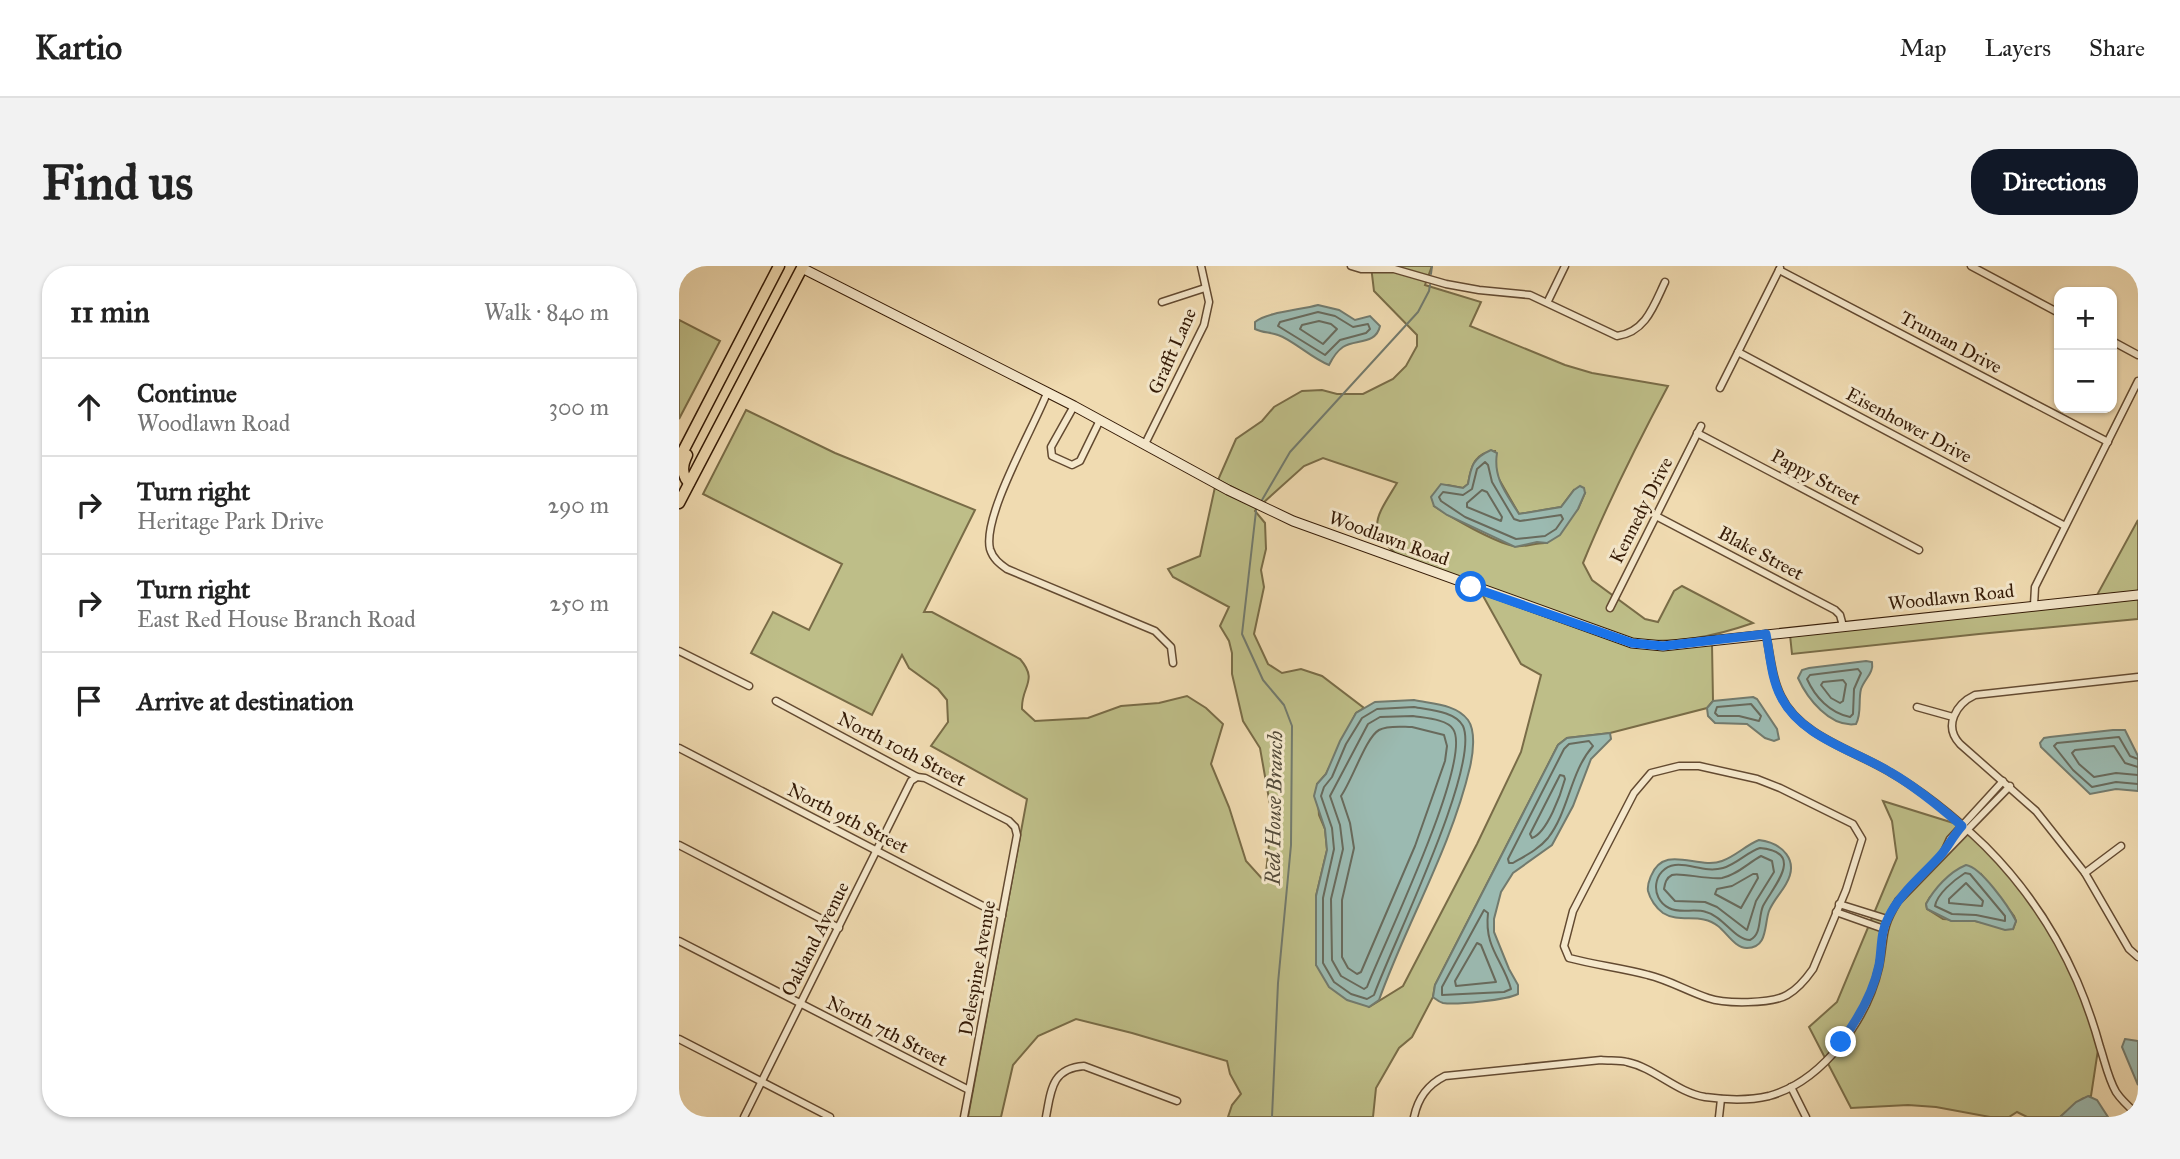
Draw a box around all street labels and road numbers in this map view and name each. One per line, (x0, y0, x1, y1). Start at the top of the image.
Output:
street label: Grafft Lane (1143, 304, 1201, 397)
street label: Truman Drive (1896, 306, 2006, 379)
street label: Eisenhower Drive (1842, 382, 1976, 468)
street label: Pappy Street (1767, 444, 1865, 510)
street label: Kennedy Drive (1604, 453, 1678, 567)
street label: Woodlawn Road (1326, 506, 1453, 571)
street label: Blake Street (1714, 521, 1808, 585)
street label: Woodlawn Road (1887, 579, 2016, 615)
street label: North 10th Street (834, 707, 970, 791)
street label: North 9th Street (784, 778, 913, 858)
street label: Oakland Avenue (776, 878, 854, 1000)
street label: Delespine Avenue (954, 899, 1000, 1037)
street label: North 7th Street (823, 991, 952, 1071)

